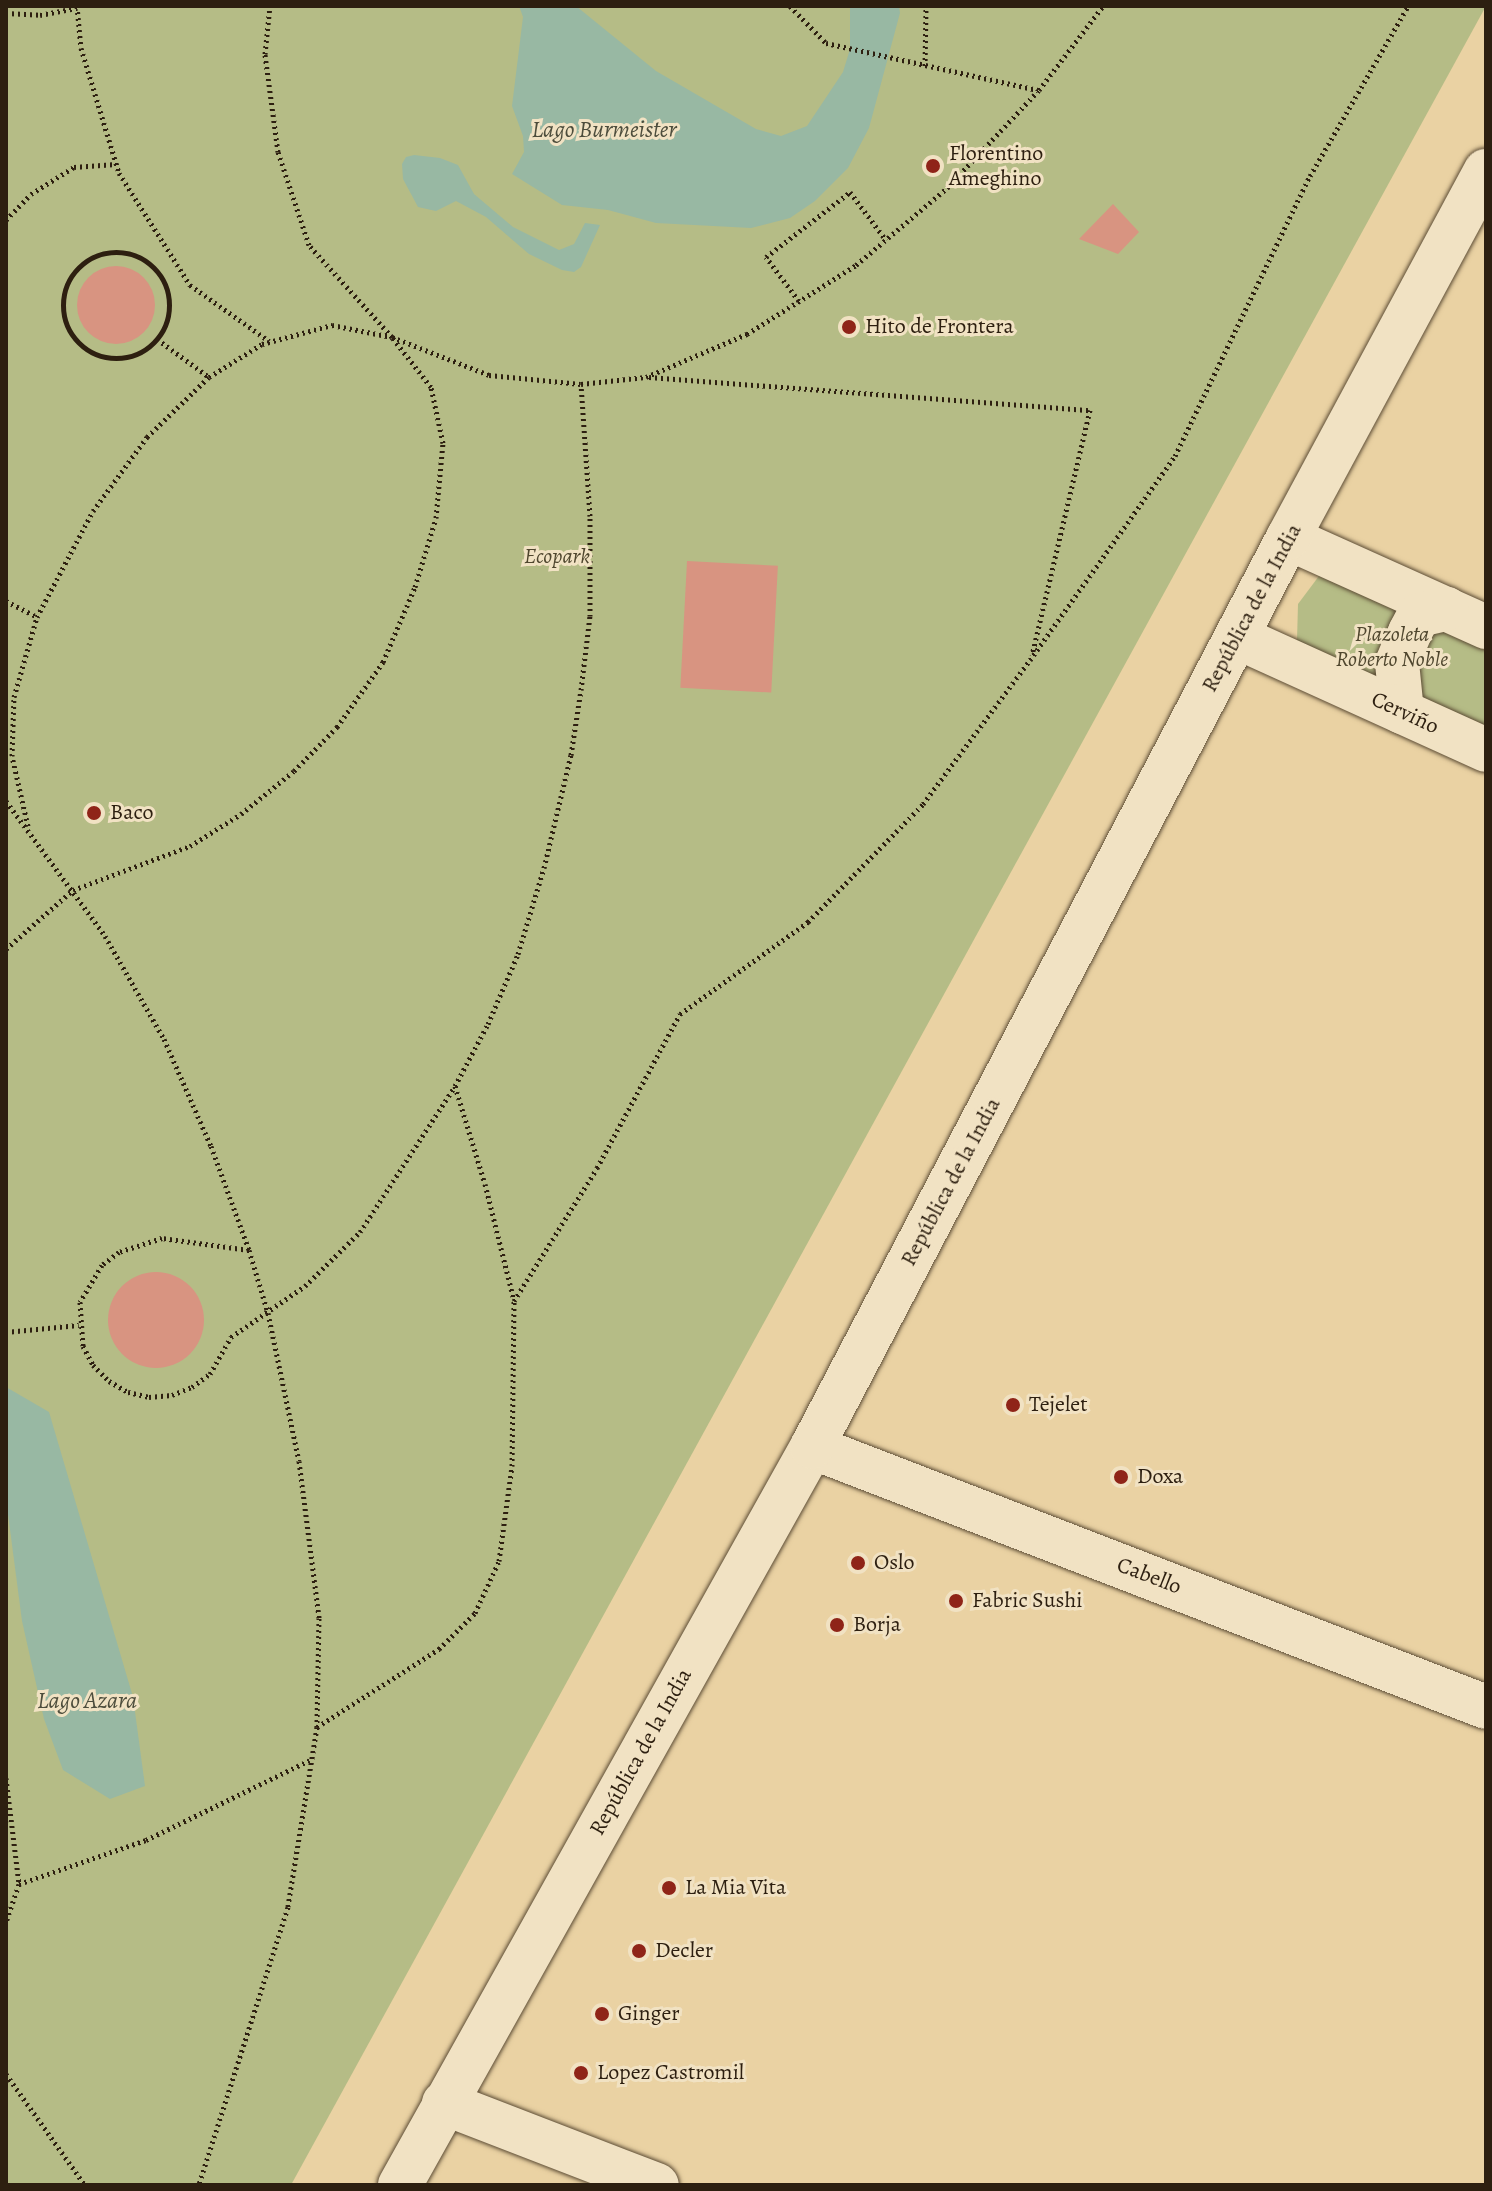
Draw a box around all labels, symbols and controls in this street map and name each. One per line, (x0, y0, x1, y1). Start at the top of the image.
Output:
water label: Lago Burmeister (531, 116, 677, 144)
place label: Florentino Ameghino (949, 140, 1043, 192)
marker: Florentino Ameghino (924, 157, 942, 175)
place label: Hito de Frontera (865, 314, 1014, 340)
marker: Hito de Frontera (840, 318, 858, 336)
street label: República de la India (1197, 519, 1307, 697)
park label: Ecopark (524, 544, 590, 570)
park label: Plazoleta Roberto Noble (1336, 621, 1448, 672)
street label: Cerviño (1367, 686, 1443, 740)
place label: Baco (110, 800, 153, 826)
marker: Baco (85, 804, 103, 822)
street label: República de la India (896, 1093, 1006, 1271)
place label: Tejelet (1029, 1392, 1087, 1418)
marker: Tejelet (1004, 1396, 1022, 1414)
place label: Doxa (1137, 1464, 1183, 1490)
marker: Doxa (1112, 1468, 1130, 1486)
place label: Oslo (874, 1550, 914, 1576)
street label: Cabello (1113, 1552, 1185, 1600)
marker: Oslo (849, 1554, 867, 1572)
place label: Fabric Sushi (972, 1588, 1082, 1614)
marker: Fabric Sushi (947, 1592, 965, 1610)
place label: Borja (853, 1612, 901, 1638)
marker: Borja (828, 1616, 846, 1634)
street label: República de la India (584, 1664, 698, 1840)
water label: Lago Azara (37, 1687, 137, 1715)
place label: La Mia Vita (685, 1875, 786, 1901)
marker: La Mia Vita (660, 1879, 678, 1897)
place label: Decler (655, 1938, 713, 1964)
marker: Decler (630, 1942, 648, 1960)
place label: Ginger (618, 2001, 680, 2027)
marker: Ginger (593, 2005, 611, 2023)
place label: Lopez Castromil (597, 2060, 744, 2086)
marker: Lopez Castromil (572, 2064, 590, 2082)

